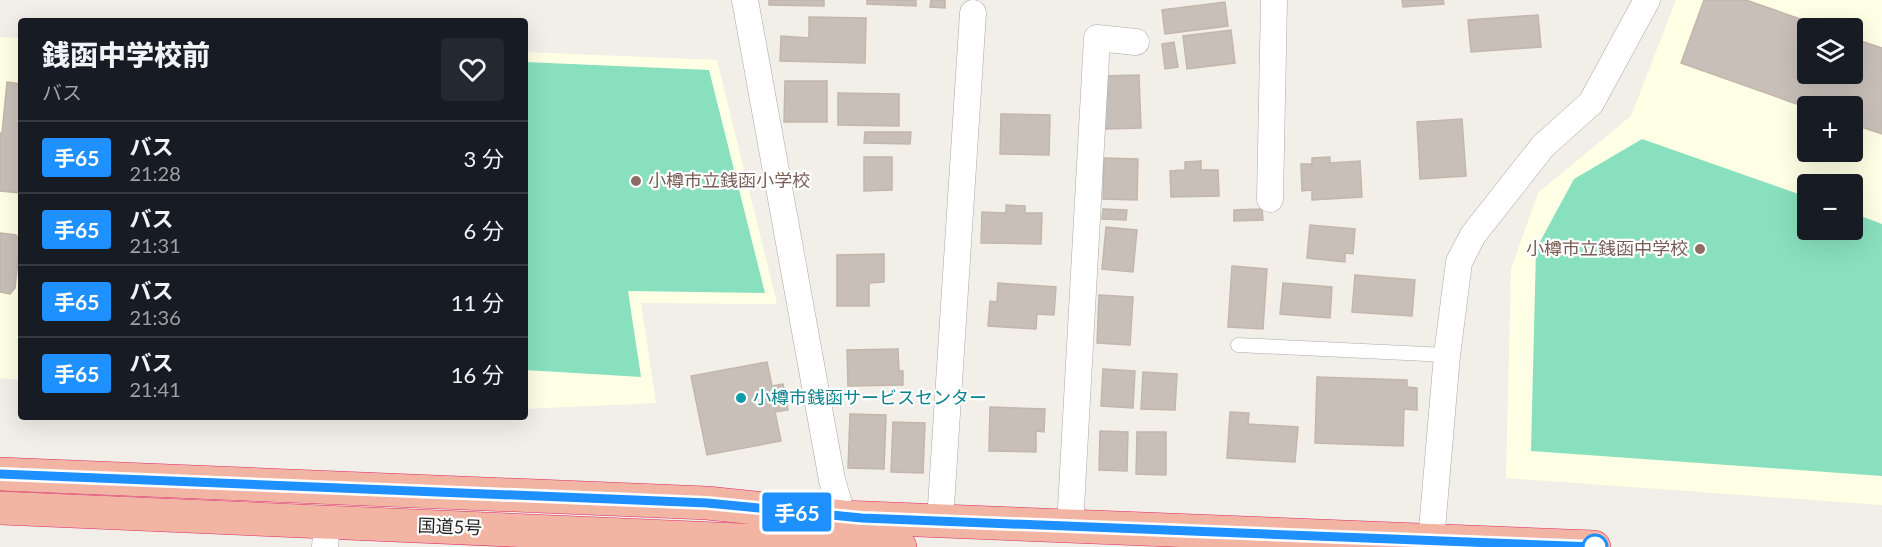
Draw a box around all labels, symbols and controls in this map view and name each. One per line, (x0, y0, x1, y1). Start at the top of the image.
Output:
map controls (1797, 18, 1863, 240)
button: layers (1797, 18, 1863, 84)
text: 銭函中学校前 (42, 37, 210, 71)
button: heart (441, 38, 504, 101)
text: バス (42, 80, 82, 104)
button: + (1797, 96, 1863, 162)
text: バス (129, 133, 173, 160)
text: 手65 (54, 145, 99, 170)
text: 3 分 (464, 145, 504, 172)
text: 21:28 (129, 161, 181, 185)
place label: 小樽市立銭函小学校 (648, 169, 810, 191)
marker: 小樽市立銭函小学校 (629, 174, 643, 188)
button: − (1797, 174, 1863, 240)
text: バス (129, 205, 173, 232)
text: 手65 (54, 217, 99, 242)
text: 6 分 (464, 217, 504, 244)
text: 21:31 (129, 233, 181, 257)
place label: 小樽市立銭函中学校 (1526, 237, 1688, 259)
marker: 小樽市立銭函中学校 (1693, 242, 1707, 256)
text: バス (129, 277, 173, 304)
text: 手65 (54, 289, 99, 314)
text: 11 分 (451, 289, 504, 316)
text: 21:36 (129, 305, 181, 329)
text: バス (129, 349, 173, 376)
text: 手65 (54, 361, 99, 386)
text: 16 分 (451, 361, 504, 388)
text: 21:41 (129, 377, 181, 401)
place label: 小樽市銭函サービスセンター (753, 386, 987, 408)
marker: 小樽市銭函サービスセンター (734, 391, 748, 405)
line badge: 手65 (762, 492, 832, 532)
text: 手65 (774, 500, 820, 525)
street label: 国道5号 (417, 514, 483, 538)
unlabelled marker (1582, 534, 1608, 547)

